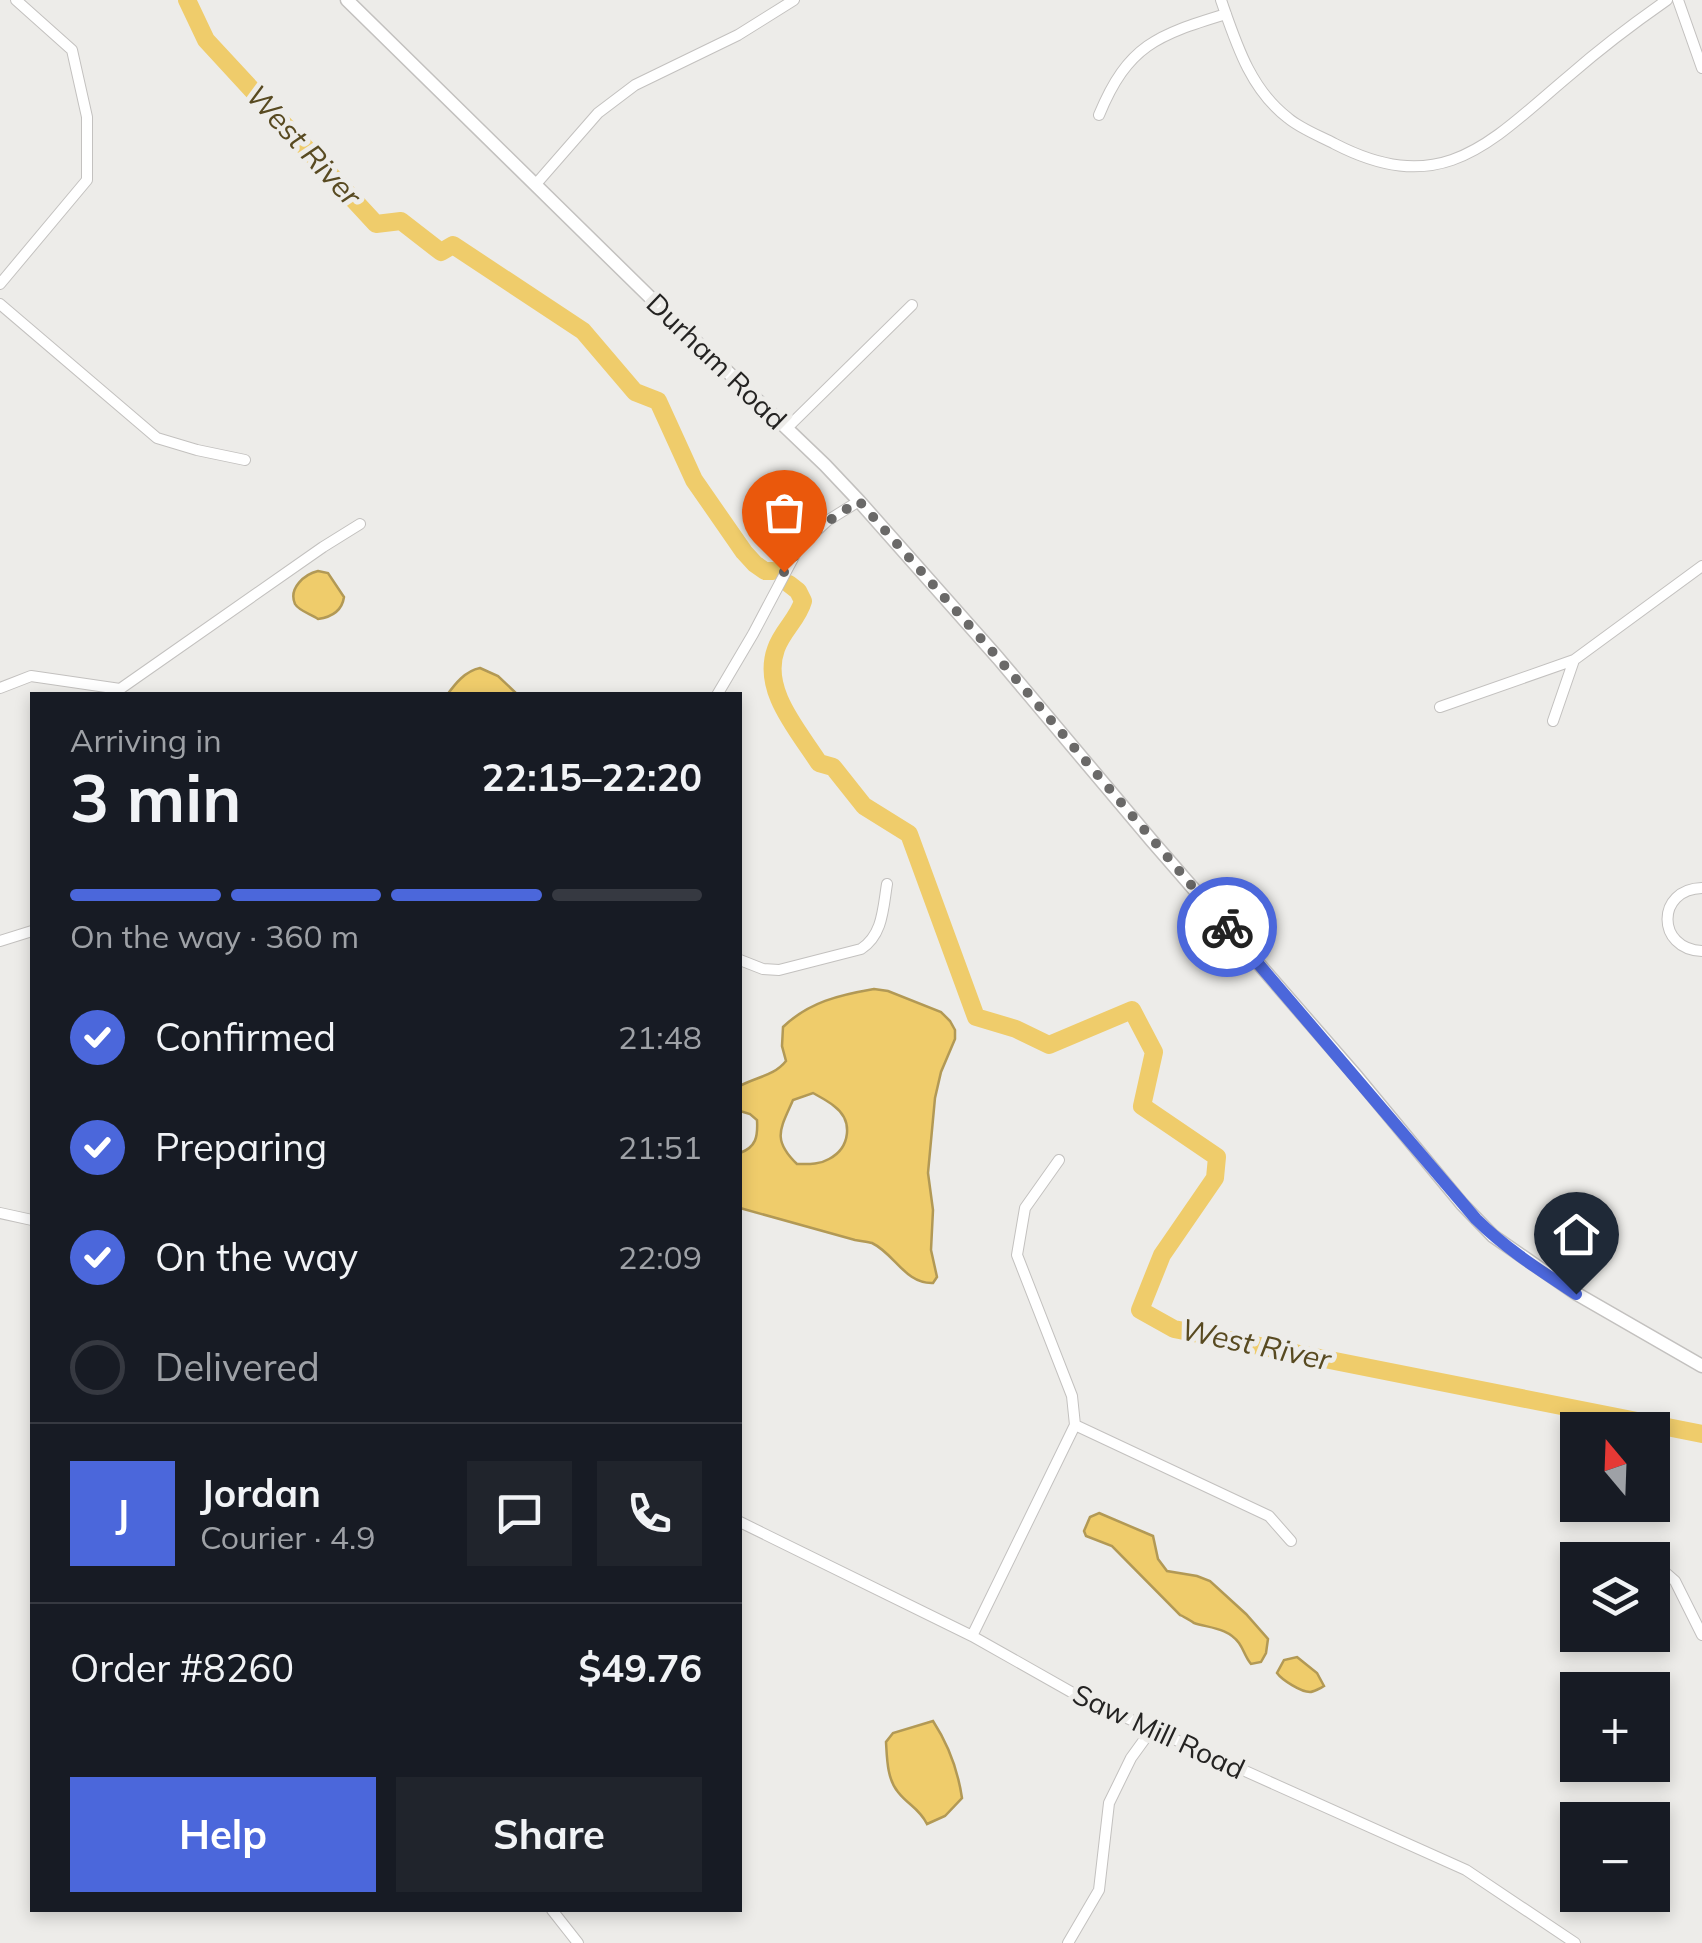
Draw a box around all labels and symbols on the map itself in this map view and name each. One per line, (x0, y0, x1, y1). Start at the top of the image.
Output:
water label: West River (238, 77, 370, 214)
street label: Durham Road (640, 286, 794, 436)
pin (742, 470, 827, 573)
courier (1177, 877, 1277, 977)
pin (1534, 1192, 1619, 1295)
water label: West River (1178, 1310, 1335, 1379)
north arrow (1560, 1412, 1670, 1522)
street label: Saw Mill Road (1067, 1676, 1251, 1786)

